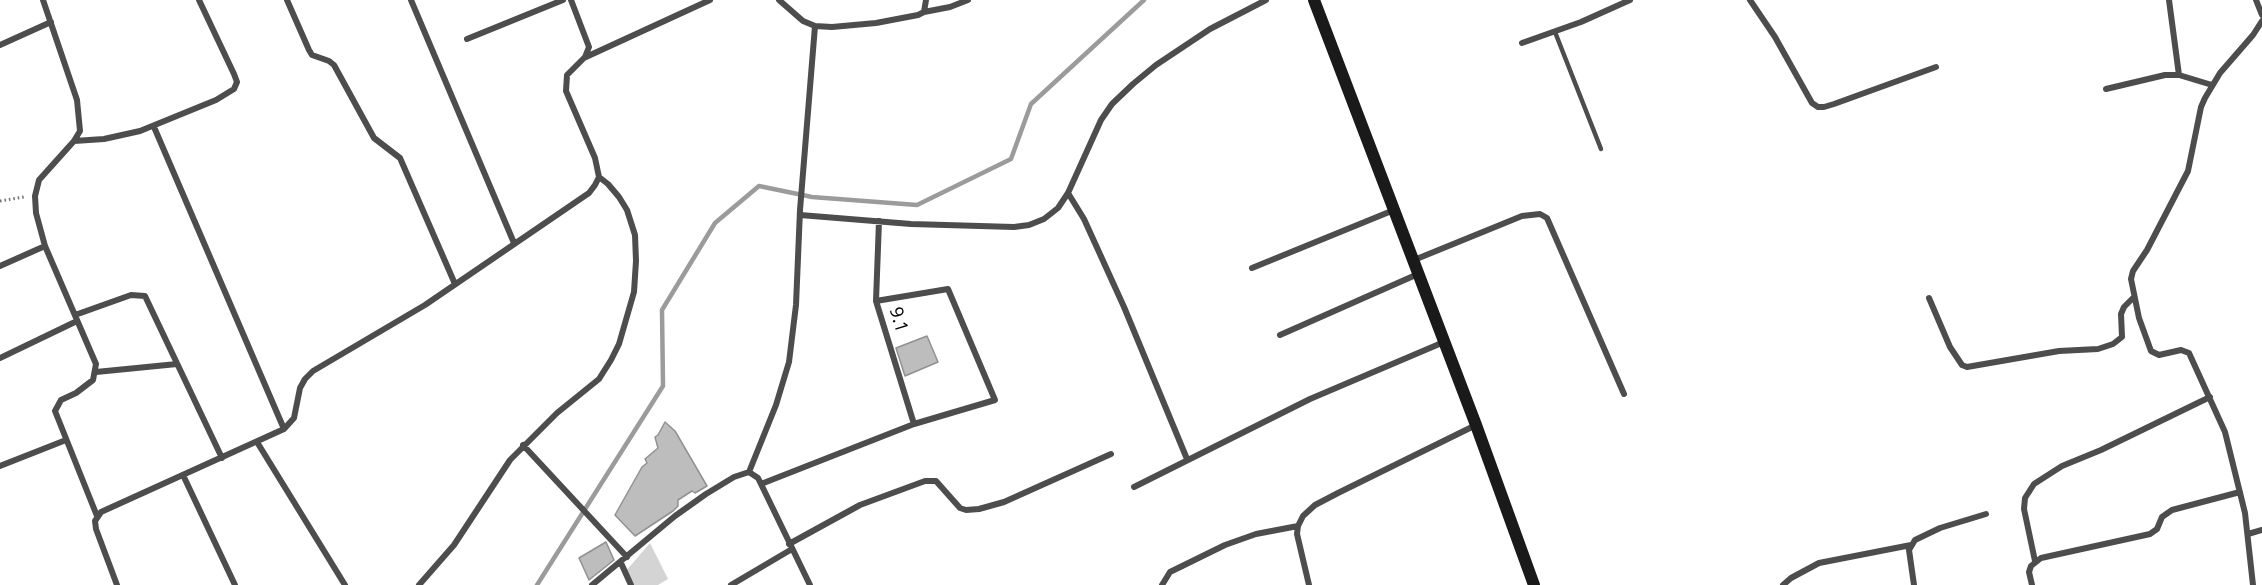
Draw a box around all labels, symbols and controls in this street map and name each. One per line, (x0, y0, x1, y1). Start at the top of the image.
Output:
street label: 9.1 (884, 305, 912, 335)

